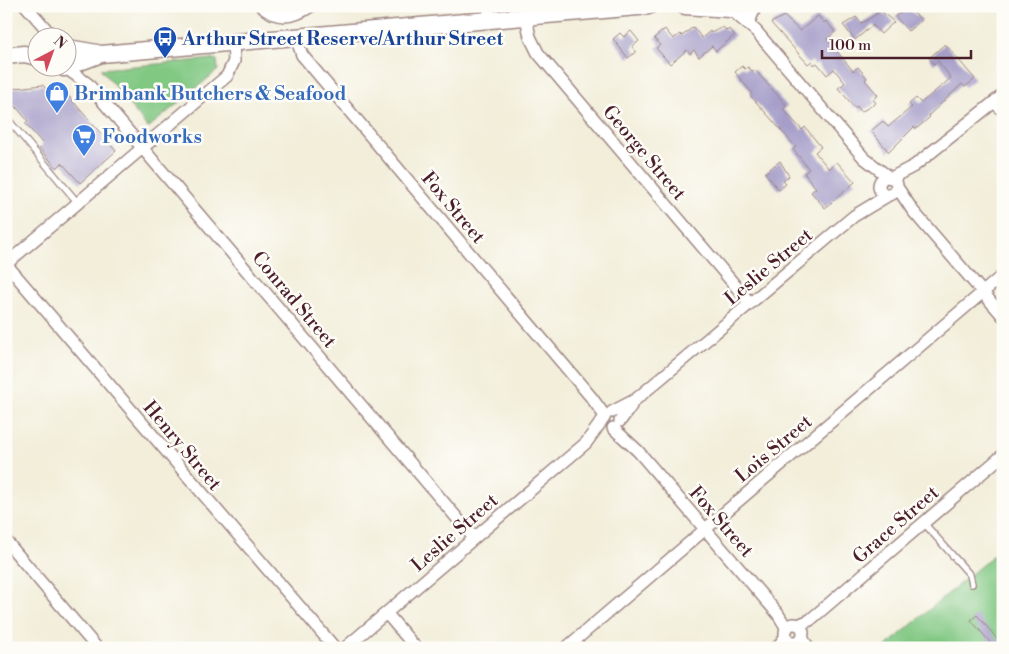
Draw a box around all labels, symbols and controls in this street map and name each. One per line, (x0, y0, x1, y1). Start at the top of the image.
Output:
bus stop icon: Arthur Street Reserve/Arthur Street (152, 25, 178, 59)
place label: Arthur Street Reserve/Arthur Street (181, 27, 504, 51)
north arrow (28, 28, 78, 78)
scale bar (822, 28, 970, 60)
text: N (50, 33, 70, 53)
text: 100 m (829, 36, 871, 55)
shop icon: Brimbank Butchers & Seafood (44, 80, 70, 114)
place label: Brimbank Butchers & Seafood (74, 82, 346, 106)
street label: George Street (597, 100, 691, 205)
supermarket icon: Foodworks (71, 123, 97, 157)
place label: Foodworks (102, 125, 202, 149)
street label: Fox Street (416, 167, 490, 249)
street label: Leslie Street (720, 223, 818, 311)
street label: Conrad Street (247, 246, 342, 353)
street label: Henry Street (138, 396, 227, 496)
street label: Lois Street (730, 409, 817, 488)
street label: Fox Street (684, 481, 759, 562)
street label: Grace Street (848, 481, 944, 569)
street label: Leslie Street (406, 488, 503, 577)

